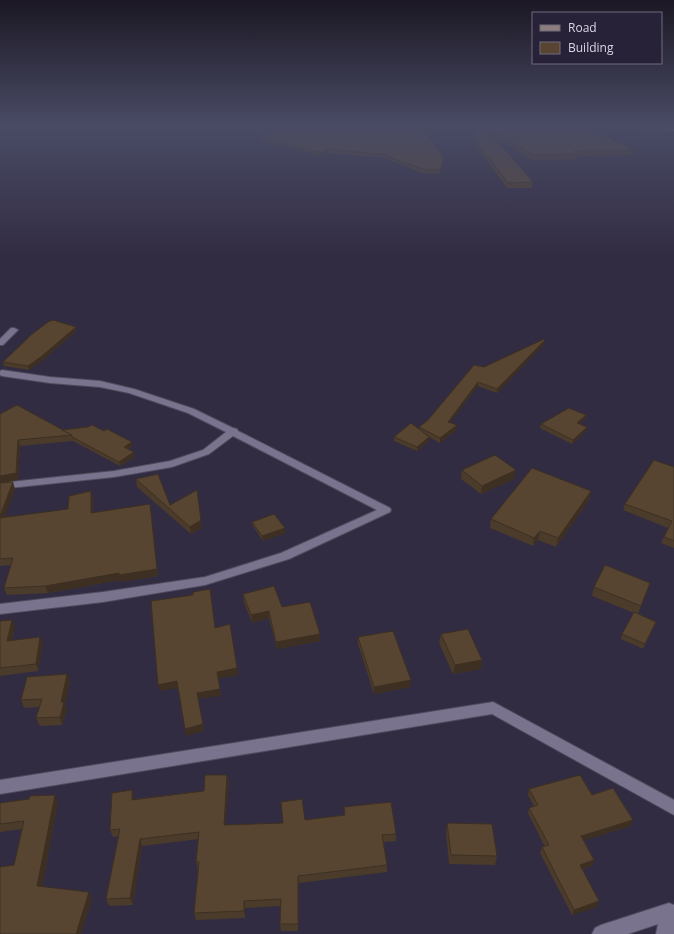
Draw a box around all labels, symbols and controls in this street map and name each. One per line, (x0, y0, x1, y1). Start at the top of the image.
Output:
legend (532, 12, 662, 64)
text: Road (568, 19, 597, 36)
text: Building (568, 39, 614, 56)

